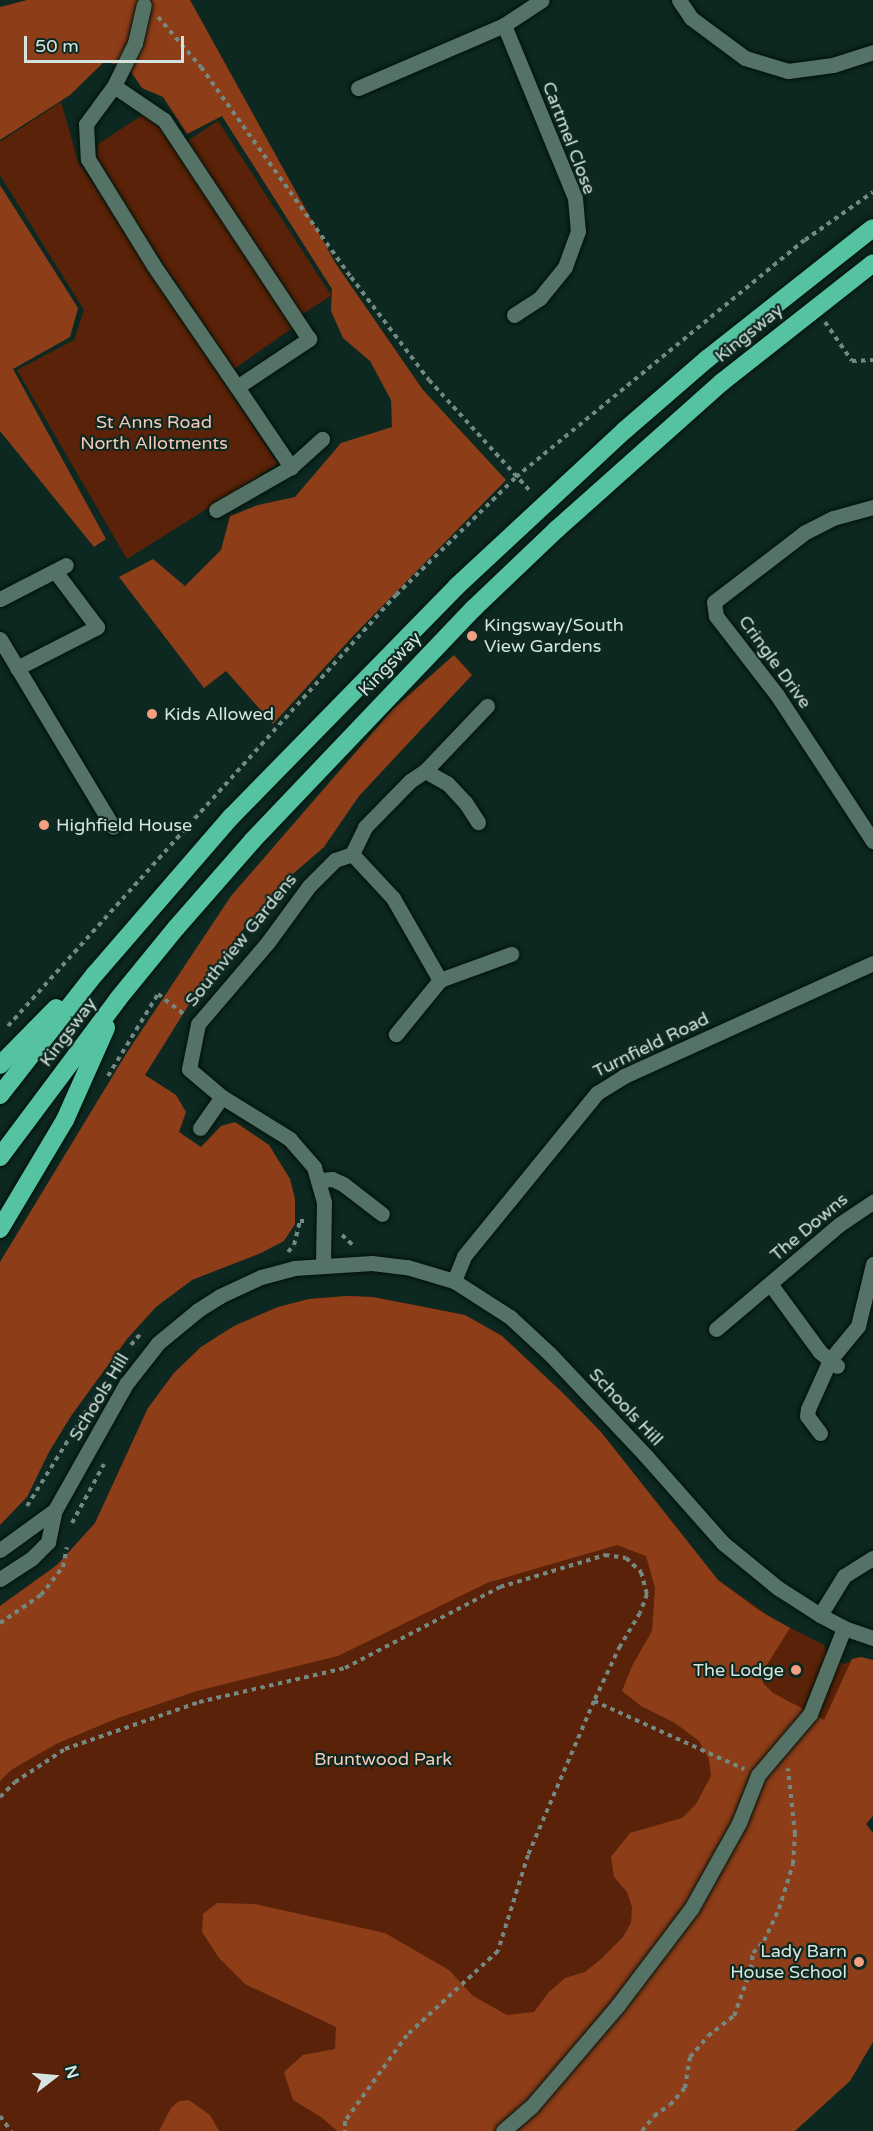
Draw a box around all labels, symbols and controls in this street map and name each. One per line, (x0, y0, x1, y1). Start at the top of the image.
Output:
scale bar (27, 24, 188, 62)
text: 50 m (35, 35, 79, 57)
street label: Cartmel Close (538, 79, 600, 197)
street label: Kingsway (711, 299, 787, 367)
park label: St Anns Road North Allotments (80, 412, 228, 454)
street label: Cringle Drive (734, 611, 816, 713)
place label: Kingsway/South View Gardens (484, 615, 624, 658)
street label: Kingsway (354, 627, 426, 701)
marker: Kingsway/South View Gardens (465, 629, 479, 643)
place label: Kids Allowed (164, 703, 274, 725)
marker: Kids Allowed (145, 707, 159, 721)
place label: Highfield House (56, 814, 192, 836)
marker: Highfield House (37, 818, 51, 832)
street label: Southview Gardens (181, 869, 301, 1011)
street label: Kingsway (35, 993, 101, 1071)
street label: Turnfield Road (590, 1008, 712, 1082)
street label: The Downs (766, 1188, 852, 1266)
street label: Schools Hill (64, 1349, 134, 1445)
street label: Schools Hill (585, 1364, 667, 1450)
place label: The Lodge (693, 1659, 784, 1681)
marker: The Lodge (789, 1663, 803, 1677)
park label: Bruntwood Park (314, 1748, 452, 1770)
place label: Lady Barn House School (730, 1941, 847, 1984)
marker: Lady Barn House School (852, 1955, 866, 1969)
north arrow (24, 2047, 84, 2107)
text: N (60, 2063, 83, 2081)

